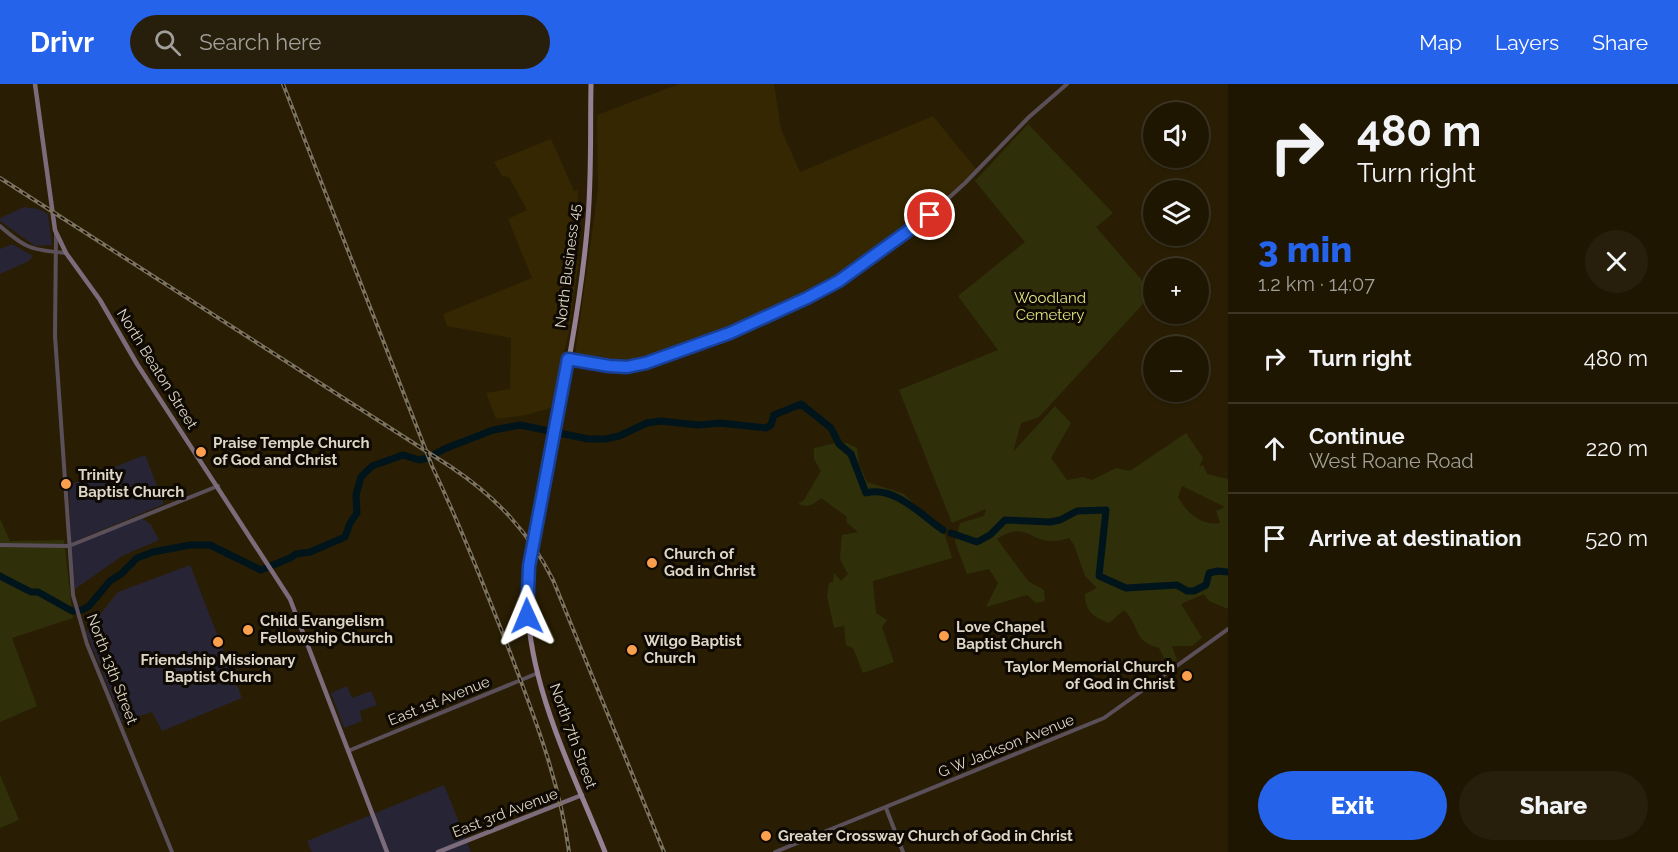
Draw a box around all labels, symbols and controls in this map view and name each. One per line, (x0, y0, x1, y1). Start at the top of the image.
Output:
search box (130, 15, 550, 69)
text: Drivr (30, 26, 94, 59)
icon: search (151, 26, 184, 59)
text: Search here (199, 29, 321, 55)
text: Map (1419, 30, 1462, 55)
text: Layers (1495, 30, 1559, 55)
text: Share (1592, 30, 1648, 55)
map controls (1143, 102, 1209, 402)
button: sound (1143, 102, 1209, 168)
text: 480 m (1357, 107, 1481, 156)
icon: right (1258, 108, 1336, 186)
text: Turn right (1357, 157, 1476, 188)
button: layers (1143, 180, 1209, 246)
pin (904, 189, 955, 240)
icon: arrive (913, 198, 946, 231)
street label: North Business 45 (551, 203, 585, 329)
text: 3 min (1258, 228, 1352, 270)
button: close (1585, 230, 1648, 293)
button: + (1143, 258, 1209, 324)
text: 1.2 km · 14:07 (1258, 272, 1375, 296)
park label: Woodland Cemetery (1014, 289, 1086, 324)
street label: North Beaton Street (113, 306, 201, 432)
button: − (1143, 336, 1209, 402)
icon: right (1258, 342, 1291, 375)
text: Turn right (1309, 345, 1412, 371)
text: 480 m (1584, 345, 1648, 371)
text: Continue (1309, 423, 1405, 449)
icon: ahead (1258, 432, 1291, 465)
place label: Praise Temple Church of God and Christ (213, 434, 370, 469)
text: 220 m (1586, 435, 1648, 461)
marker: Praise Temple Church of God and Christ (194, 445, 208, 459)
text: West Roane Road (1309, 449, 1474, 473)
place label: Trinity Baptist Church (78, 466, 184, 501)
marker: Trinity Baptist Church (59, 477, 73, 491)
icon: arrive (1258, 522, 1291, 555)
text: Arrive at destination (1309, 525, 1522, 551)
text: 520 m (1585, 525, 1648, 551)
place label: Church of God in Christ (664, 545, 756, 580)
marker: Church of God in Christ (645, 556, 659, 570)
position arrow (495, 584, 559, 648)
street label: North 13th Street (83, 611, 141, 727)
place label: Child Evangelism Fellowship Church (260, 612, 393, 647)
place label: Love Chapel Baptist Church (956, 618, 1062, 653)
marker: Child Evangelism Fellowship Church (241, 623, 255, 637)
marker: Love Chapel Baptist Church (937, 629, 951, 643)
place label: Wilgo Baptist Church (644, 632, 742, 667)
marker: Friendship Missionary Baptist Church (211, 635, 225, 649)
marker: Wilgo Baptist Church (625, 643, 639, 657)
place label: Friendship Missionary Baptist Church (140, 651, 296, 686)
place label: Taylor Memorial Church of God in Christ (1005, 658, 1175, 693)
marker: Taylor Memorial Church of God in Christ (1180, 669, 1194, 683)
street label: East 1st Avenue (386, 672, 493, 730)
street label: North 7th Street (546, 681, 600, 791)
street label: G W Jackson Avenue (935, 710, 1077, 782)
button: Exit (1258, 771, 1447, 840)
button: Share (1459, 771, 1648, 840)
street label: East 3rd Avenue (450, 785, 561, 841)
place label: Greater Crossway Church of God in Christ (778, 827, 1073, 845)
marker: Greater Crossway Church of God in Christ (759, 829, 773, 843)

